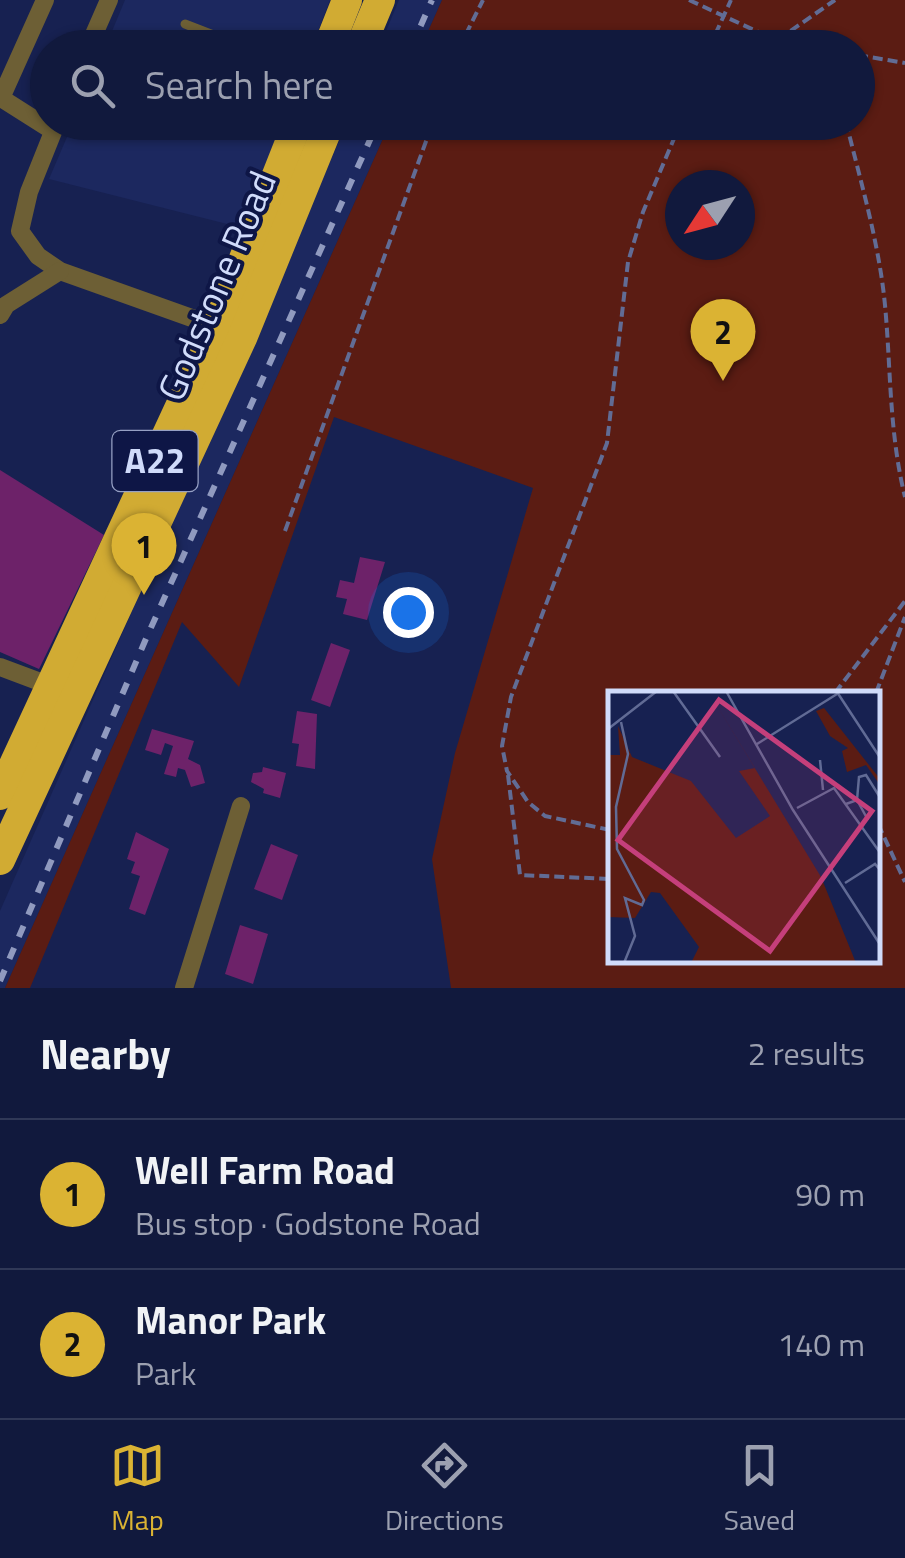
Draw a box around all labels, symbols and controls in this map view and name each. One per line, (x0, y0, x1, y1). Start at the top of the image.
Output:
search box (30, 30, 875, 140)
text: Search here (145, 56, 333, 114)
icon: search (65, 58, 120, 113)
street label: Godstone Road (142, 162, 291, 410)
north arrow (665, 170, 755, 260)
pin: 2 (690, 298, 756, 381)
road number: A22 (112, 431, 198, 491)
pin: 1 (112, 512, 176, 595)
your location (383, 587, 434, 638)
inset map (608, 691, 880, 963)
text: Nearby (40, 1021, 171, 1085)
text: 2 results (748, 1029, 865, 1077)
text: Well Farm Road (135, 1141, 395, 1199)
text: 1 (64, 1170, 81, 1218)
text: 90 m (795, 1170, 865, 1218)
text: Bus stop · Godstone Road (135, 1199, 481, 1247)
text: Manor Park (135, 1291, 326, 1349)
text: 2 (64, 1320, 81, 1368)
text: 140 m (777, 1320, 865, 1368)
text: Park (135, 1349, 196, 1397)
tab: Map (110, 1438, 165, 1541)
tab: Directions (385, 1438, 504, 1541)
tab: Saved (724, 1438, 795, 1541)

